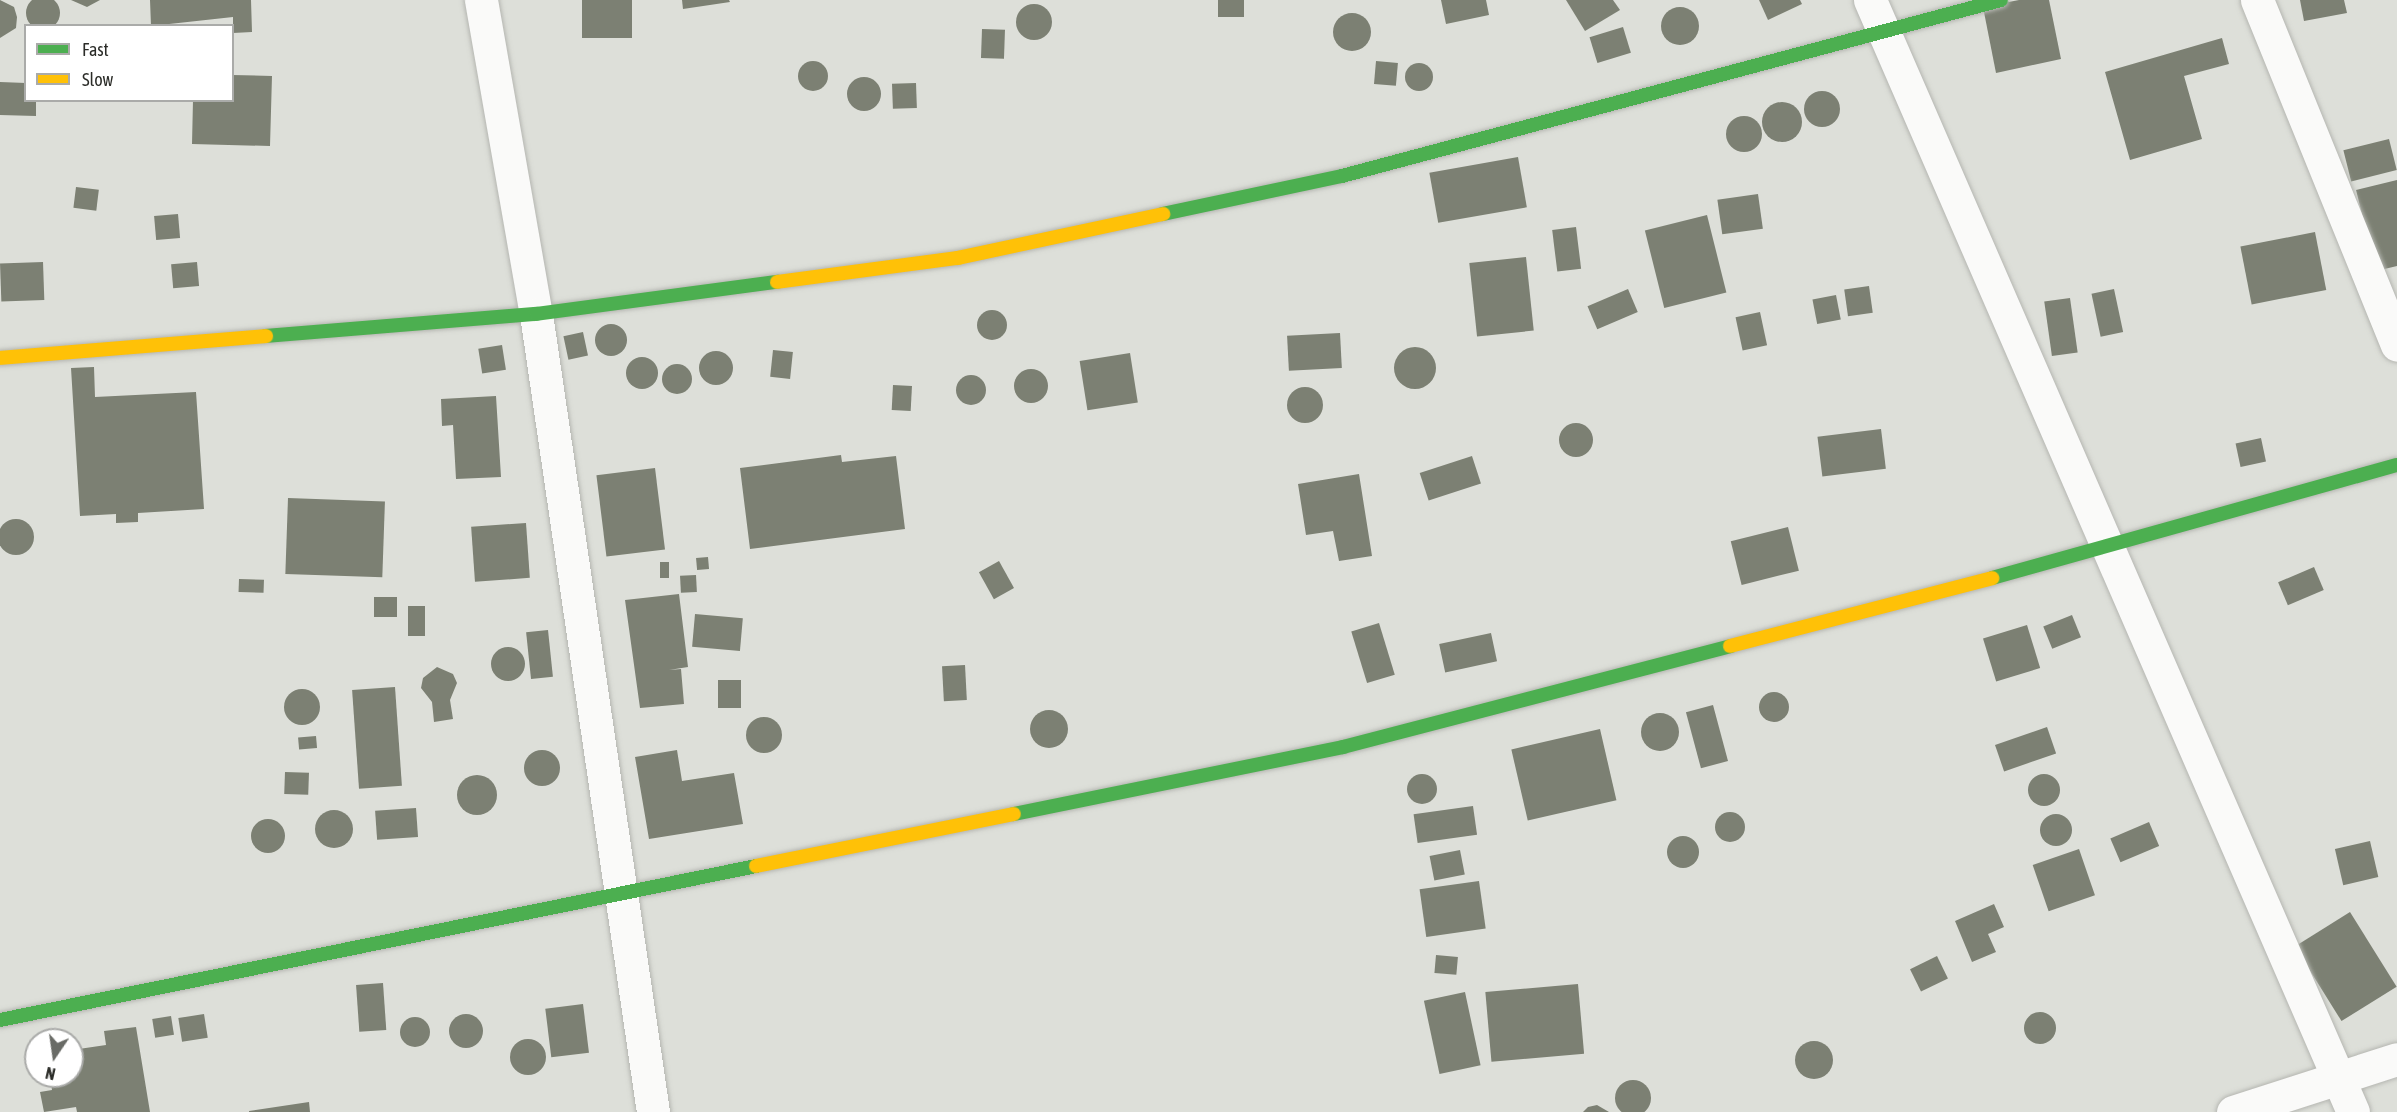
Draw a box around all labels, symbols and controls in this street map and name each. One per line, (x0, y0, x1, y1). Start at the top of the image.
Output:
legend (24, 24, 234, 102)
text: Fast (82, 39, 109, 60)
text: Slow (82, 69, 113, 90)
north arrow (24, 1028, 84, 1088)
text: N (44, 1064, 57, 1083)

